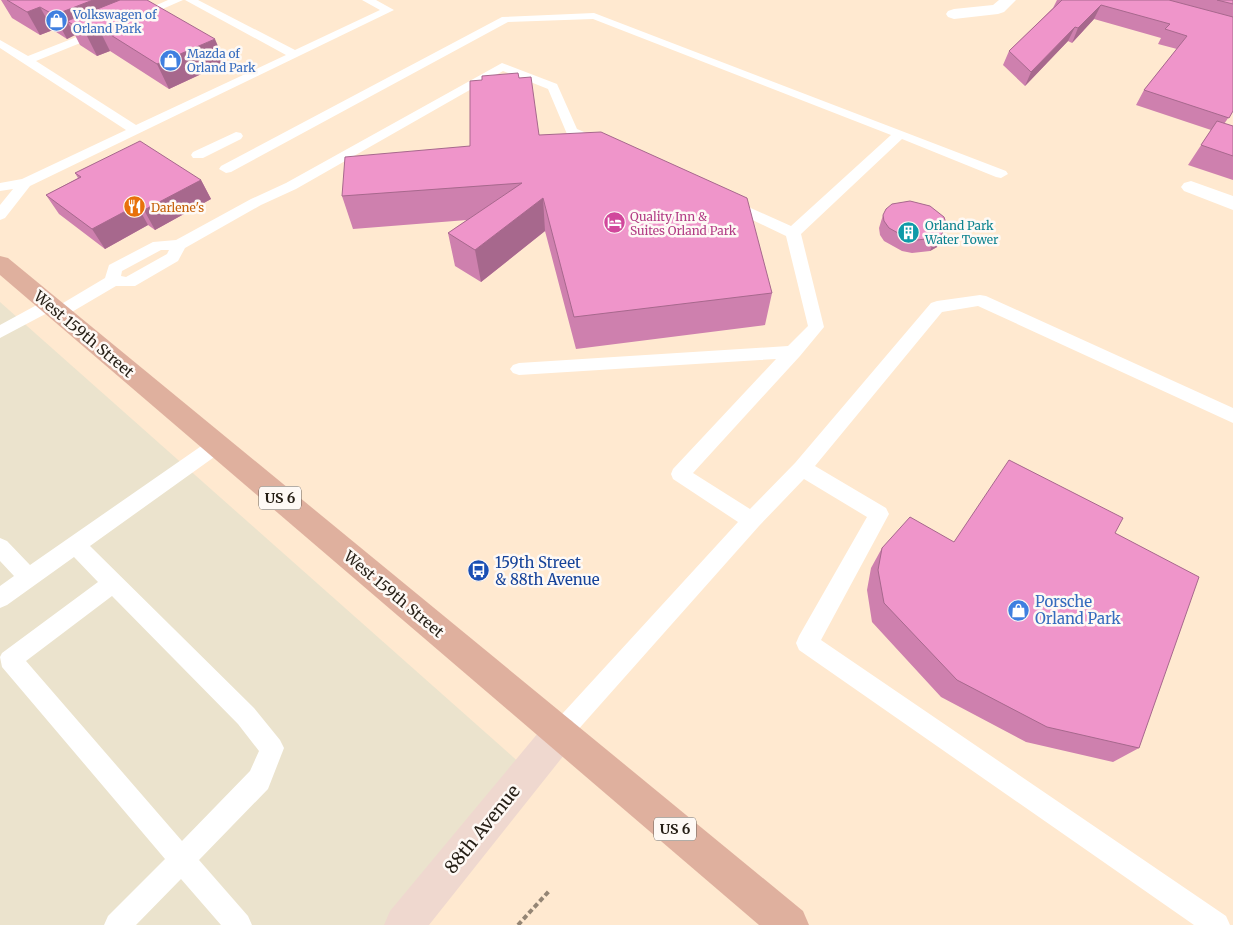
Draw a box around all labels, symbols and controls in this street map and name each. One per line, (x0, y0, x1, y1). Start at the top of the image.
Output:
place label: Volkswagen of Orland Park (72, 7, 157, 36)
shop icon: Volkswagen of Orland Park (45, 9, 69, 33)
place label: Mazda of Orland Park (187, 46, 256, 75)
shop icon: Mazda of Orland Park (159, 48, 183, 72)
restaurant icon: Darlene's (123, 195, 147, 219)
place label: Darlene's (151, 200, 204, 215)
place label: Quality Inn & Suites Orland Park (630, 209, 737, 238)
hotel icon: Quality Inn & Suites Orland Park (602, 211, 626, 235)
place label: Orland Park Water Tower (924, 218, 999, 247)
building icon: Orland Park Water Tower (897, 220, 921, 244)
street label: West 159th Street (29, 286, 138, 381)
road number: US 6 (259, 486, 301, 509)
street label: West 159th Street (339, 546, 448, 641)
place label: 159th Street & 88th Avenue (495, 553, 600, 589)
bus stop icon: 159th Street & 88th Avenue (467, 559, 491, 583)
place label: Porsche Orland Park (1035, 592, 1121, 628)
shop icon: Porsche Orland Park (1007, 598, 1031, 622)
street label: 88th Avenue (439, 780, 525, 878)
road number: US 6 (654, 818, 696, 841)

